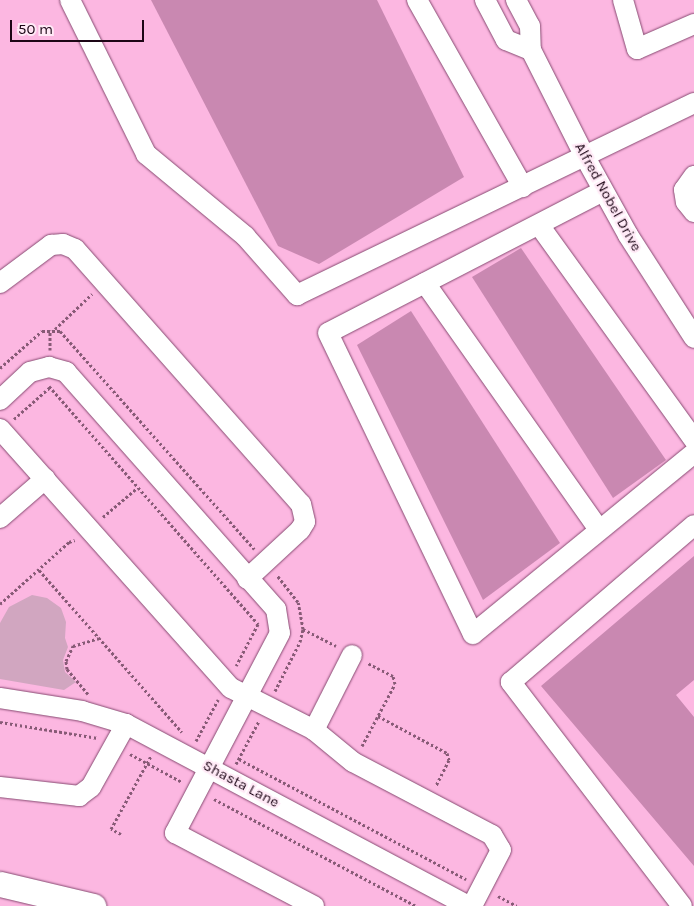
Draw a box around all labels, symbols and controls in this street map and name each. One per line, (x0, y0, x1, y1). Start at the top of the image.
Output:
scale bar (12, 10, 146, 42)
text: 50 m (18, 20, 53, 38)
street label: Alfred Nobel Drive (571, 140, 645, 254)
street label: Shasta Lane (200, 756, 282, 812)

